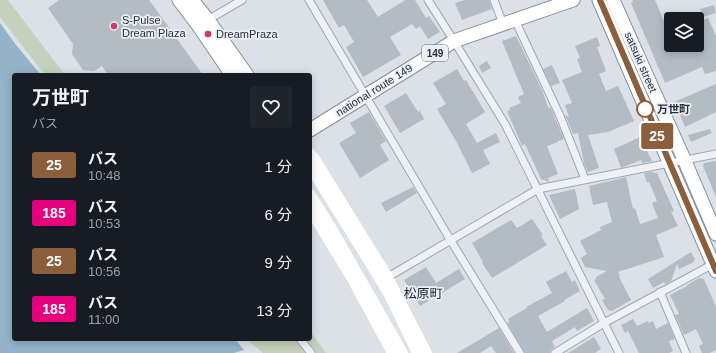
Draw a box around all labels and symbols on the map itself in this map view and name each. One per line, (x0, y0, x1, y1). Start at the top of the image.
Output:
place label: S-Pulse Dream Plaza (122, 14, 186, 39)
marker: S-Pulse Dream Plaza (109, 21, 119, 31)
place label: DreamPraza (216, 28, 279, 40)
marker: DreamPraza (203, 29, 213, 39)
street label: satsuki street (622, 30, 660, 94)
road number: 149 (422, 45, 448, 61)
street label: national route 149 (333, 62, 415, 118)
marker: 万世町 (636, 100, 654, 118)
place label: 万世町 (657, 103, 690, 115)
line badge: 25 (639, 123, 675, 149)
district label: 松原町 (403, 286, 443, 301)

